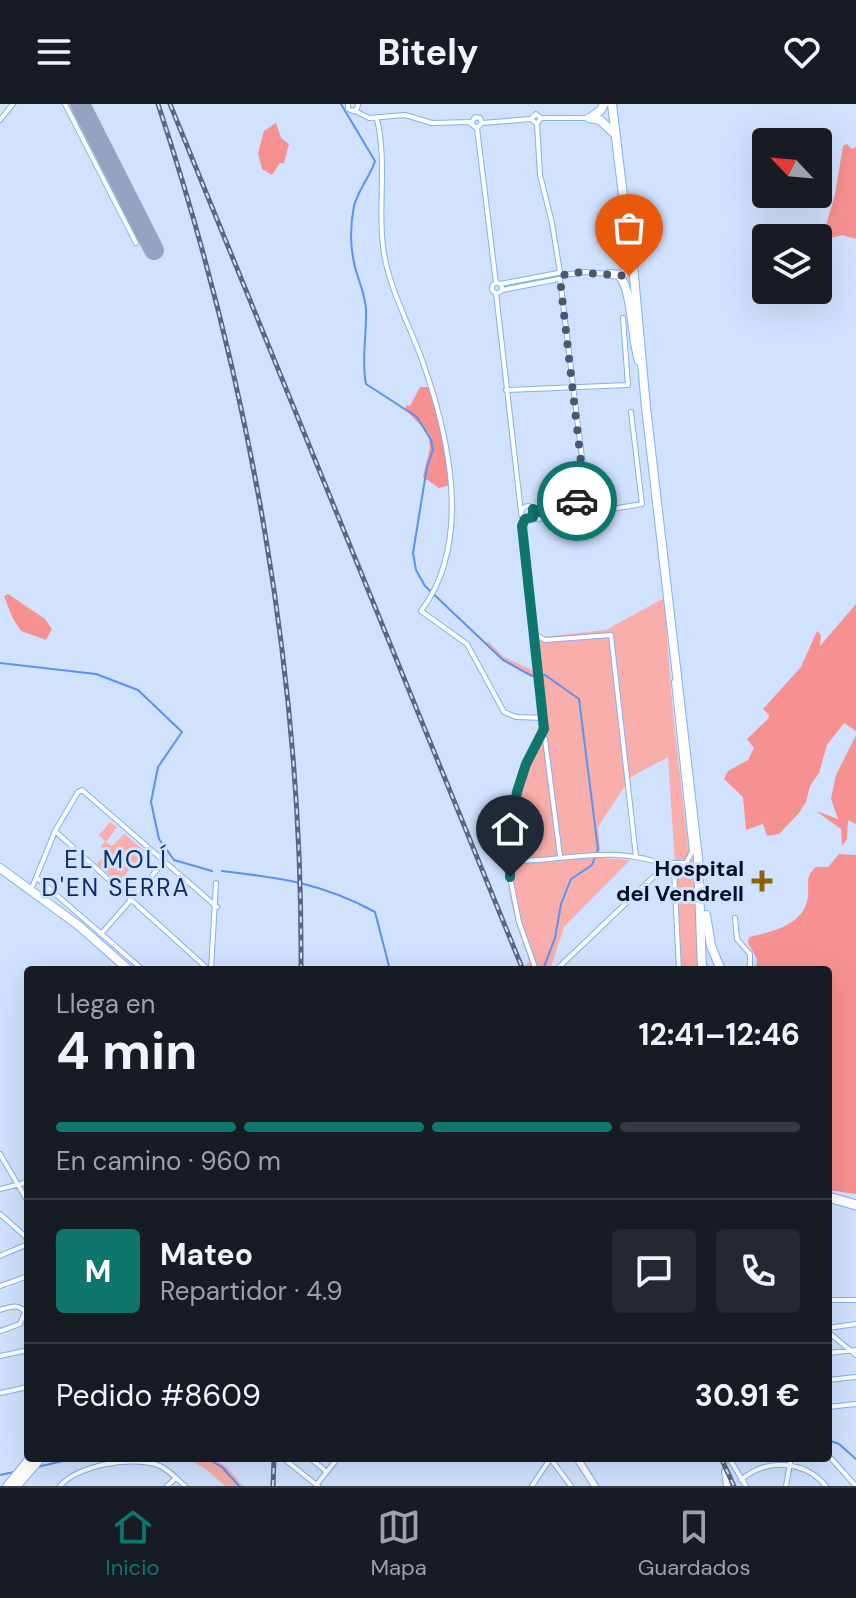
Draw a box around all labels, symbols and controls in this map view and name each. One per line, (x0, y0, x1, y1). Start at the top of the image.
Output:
text: Bitely (378, 29, 479, 76)
icon: menu (32, 30, 76, 74)
icon: heart (780, 30, 824, 74)
north arrow (752, 128, 832, 208)
map controls (752, 128, 832, 304)
pin (595, 194, 663, 276)
icon: bag (607, 206, 651, 250)
button: layers (752, 224, 832, 304)
courier (537, 461, 617, 541)
icon: car (555, 479, 599, 523)
pin (476, 795, 544, 877)
icon: home (488, 807, 532, 851)
district label: EL MOLÍ D'EN SERRA (42, 844, 190, 903)
place label: Hospital del Vendrell (616, 854, 744, 908)
marker: Hospital del Vendrell (751, 870, 773, 892)
text: Llega en (56, 987, 155, 1021)
text: 12:41–12:46 (638, 1015, 800, 1054)
text: 4 min (56, 1017, 197, 1085)
text: En camino · 960 m (56, 1144, 281, 1178)
button: chat (612, 1229, 696, 1313)
button: phone (716, 1229, 800, 1313)
text: Mateo (160, 1235, 253, 1274)
text: M (85, 1252, 111, 1291)
text: Repartidor · 4.9 (160, 1274, 343, 1308)
text: Pedido #8609 (56, 1376, 261, 1415)
text: 30.91 € (695, 1376, 800, 1415)
tab: Inicio (106, 1505, 160, 1582)
tab: Mapa (371, 1505, 427, 1582)
tab: Guardados (638, 1505, 750, 1582)

